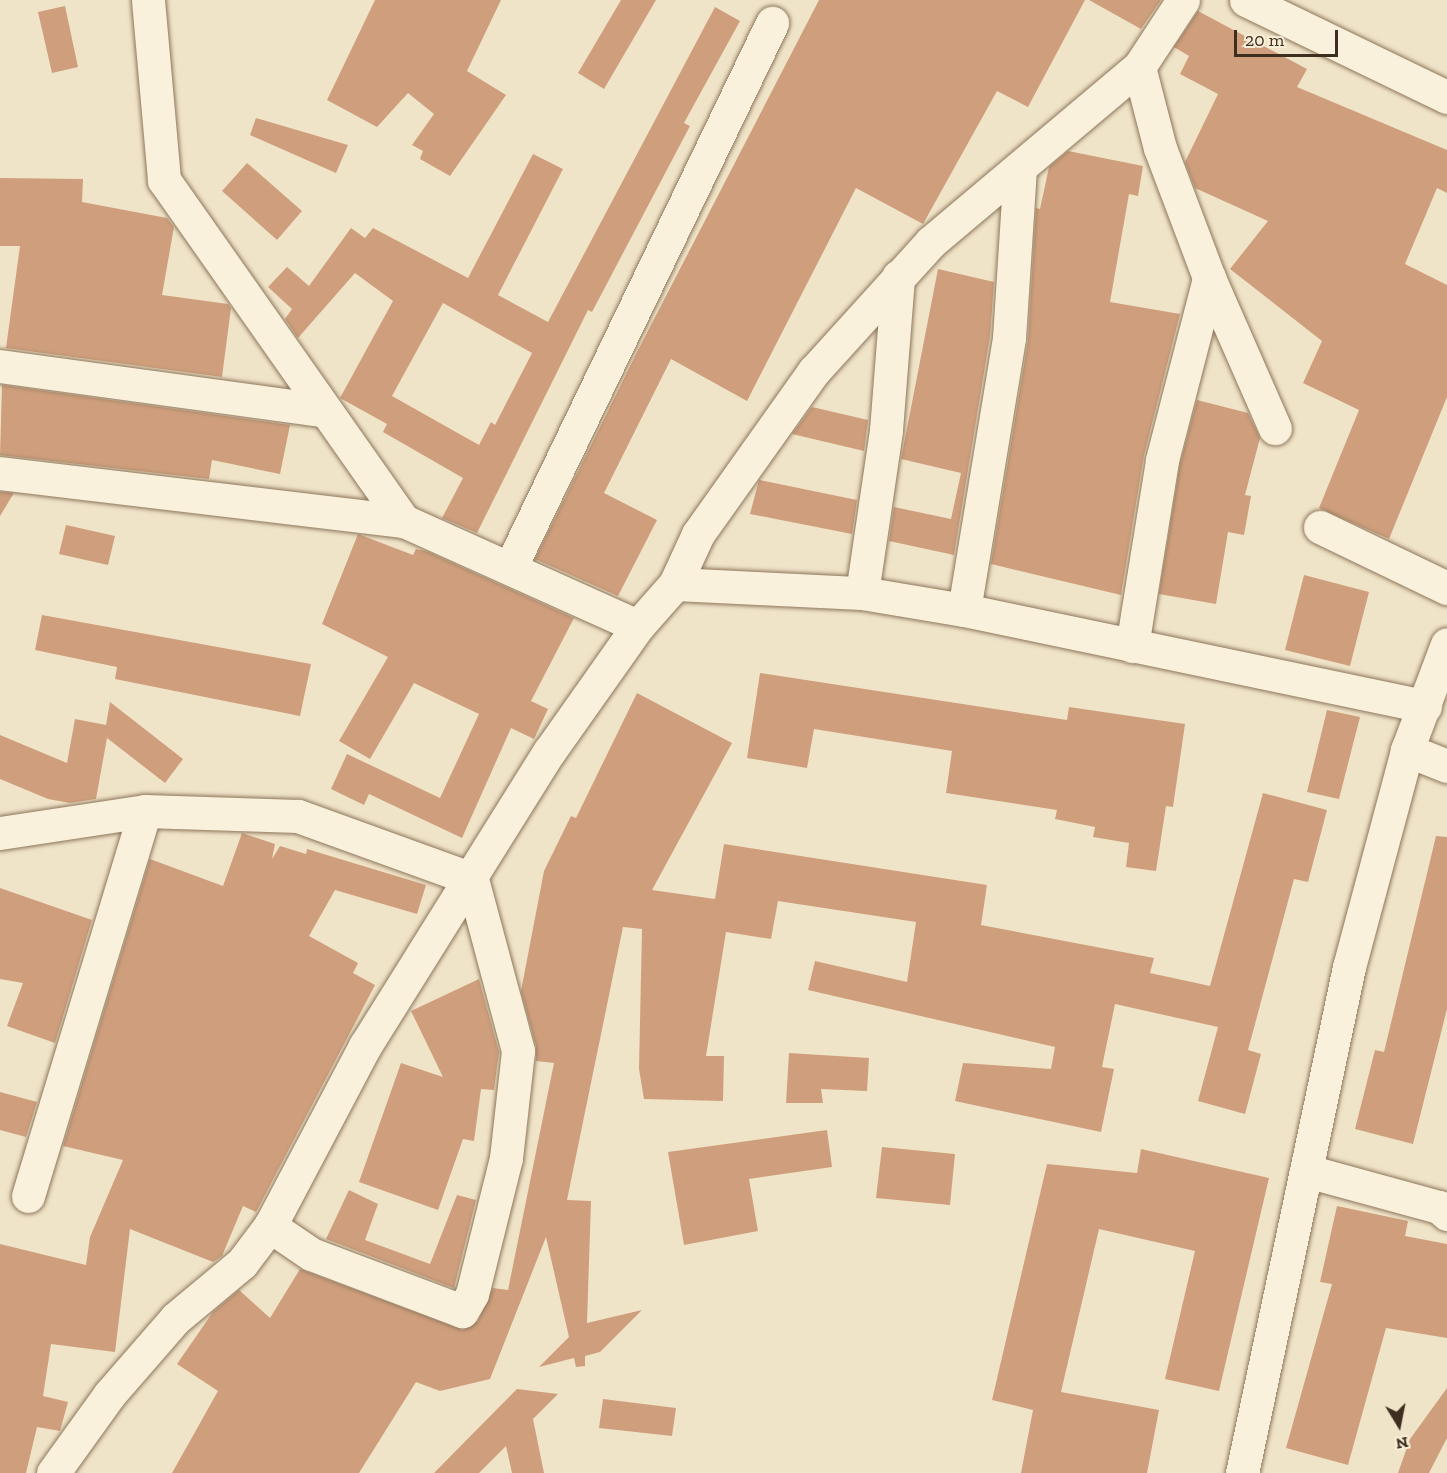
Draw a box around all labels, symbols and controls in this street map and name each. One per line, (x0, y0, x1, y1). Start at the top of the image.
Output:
scale bar (1237, 18, 1340, 56)
text: 20 m (1245, 29, 1284, 51)
north arrow (1369, 1395, 1429, 1455)
text: N (1395, 1433, 1410, 1454)

